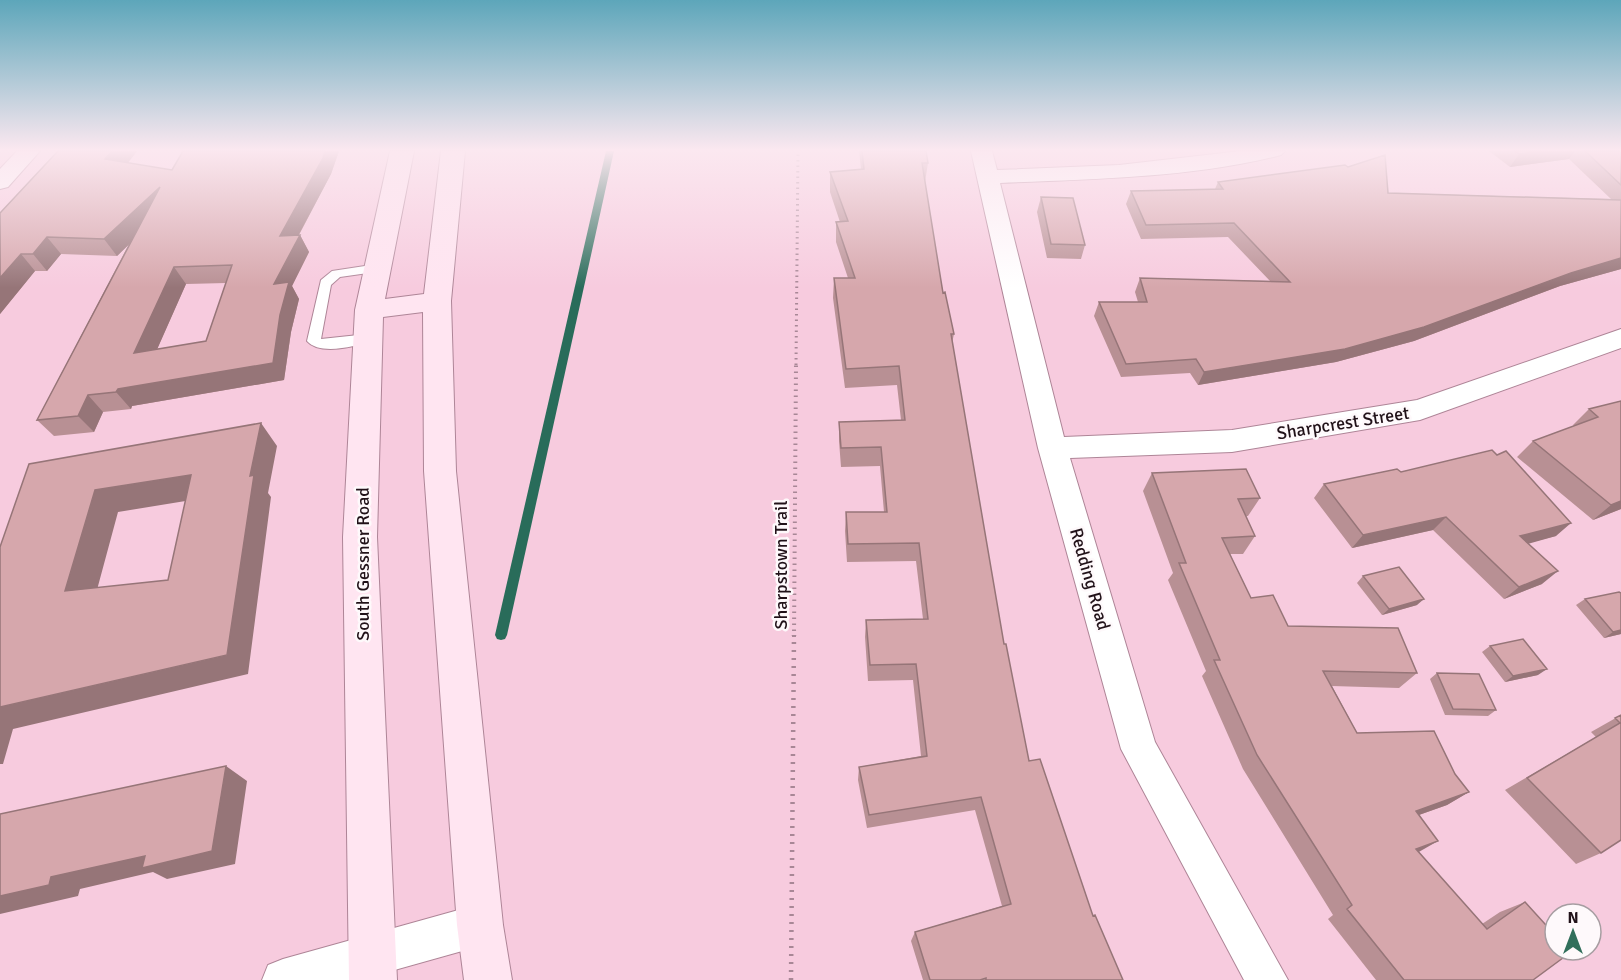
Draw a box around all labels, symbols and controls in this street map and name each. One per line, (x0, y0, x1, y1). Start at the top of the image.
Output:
street label: Sharpcrest Street (1275, 402, 1411, 444)
street label: South Gessner Road (352, 487, 374, 641)
street label: Sharpstown Trail (770, 501, 792, 629)
street label: Redding Road (1065, 525, 1115, 633)
north arrow (1543, 902, 1603, 962)
text: N (1567, 908, 1579, 928)

